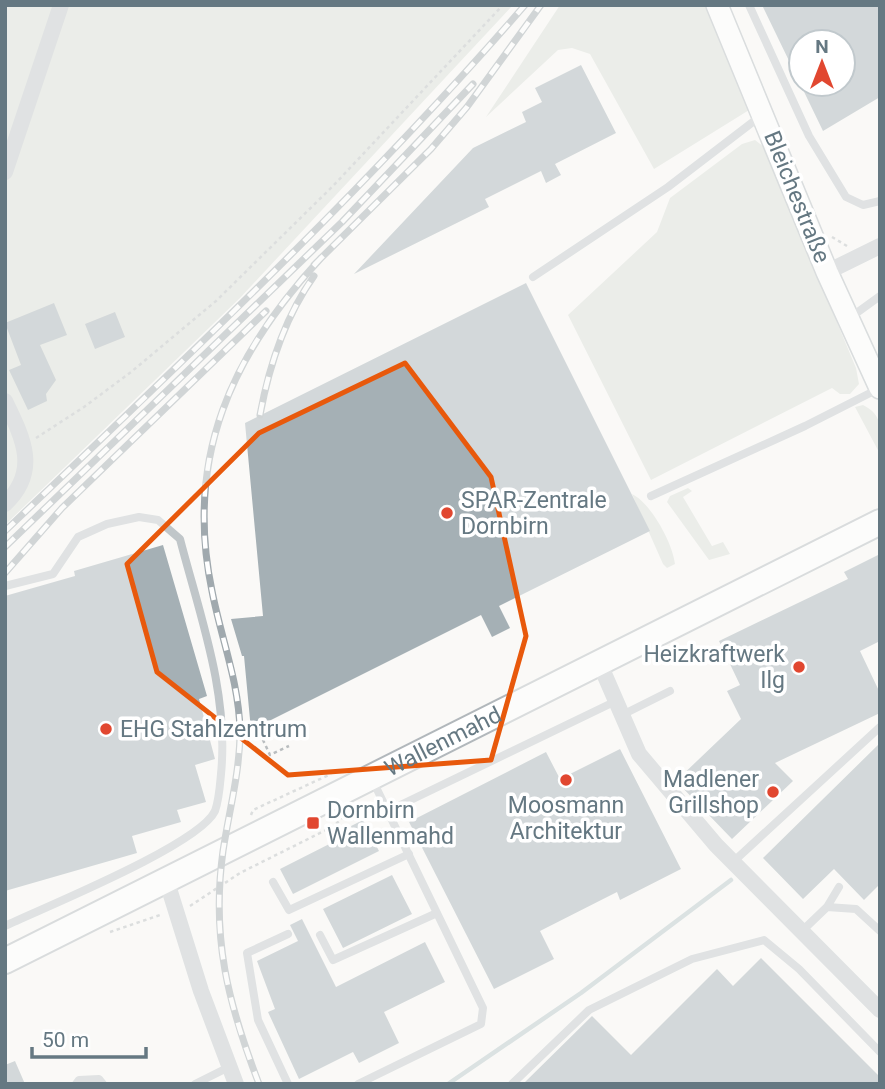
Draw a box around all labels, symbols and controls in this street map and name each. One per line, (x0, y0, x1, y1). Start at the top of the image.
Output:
north arrow (787, 28, 857, 98)
text: N (815, 35, 829, 58)
street label: Bleichestraße (758, 127, 836, 267)
place label: SPAR-Zentrale Dornbirn (461, 487, 607, 540)
marker: SPAR-Zentrale Dornbirn (439, 505, 455, 521)
place label: Heizkraftwerk Ilg (643, 641, 785, 694)
marker: Heizkraftwerk Ilg (791, 659, 807, 675)
street label: Wallenmahd (380, 701, 506, 782)
place label: EHG Stahlzentrum (120, 716, 307, 743)
marker: EHG Stahlzentrum (98, 721, 114, 737)
place label: Madlener Grillshop (663, 766, 759, 819)
marker: Moosmann Architektur (558, 772, 574, 788)
marker: Madlener Grillshop (765, 784, 781, 800)
place label: Moosmann Architektur (508, 792, 624, 845)
place label: Dornbirn Wallenmahd (327, 797, 454, 850)
marker: Dornbirn Wallenmahd (305, 815, 321, 831)
scale bar (32, 1016, 145, 1060)
text: 50 m (42, 1028, 89, 1052)

